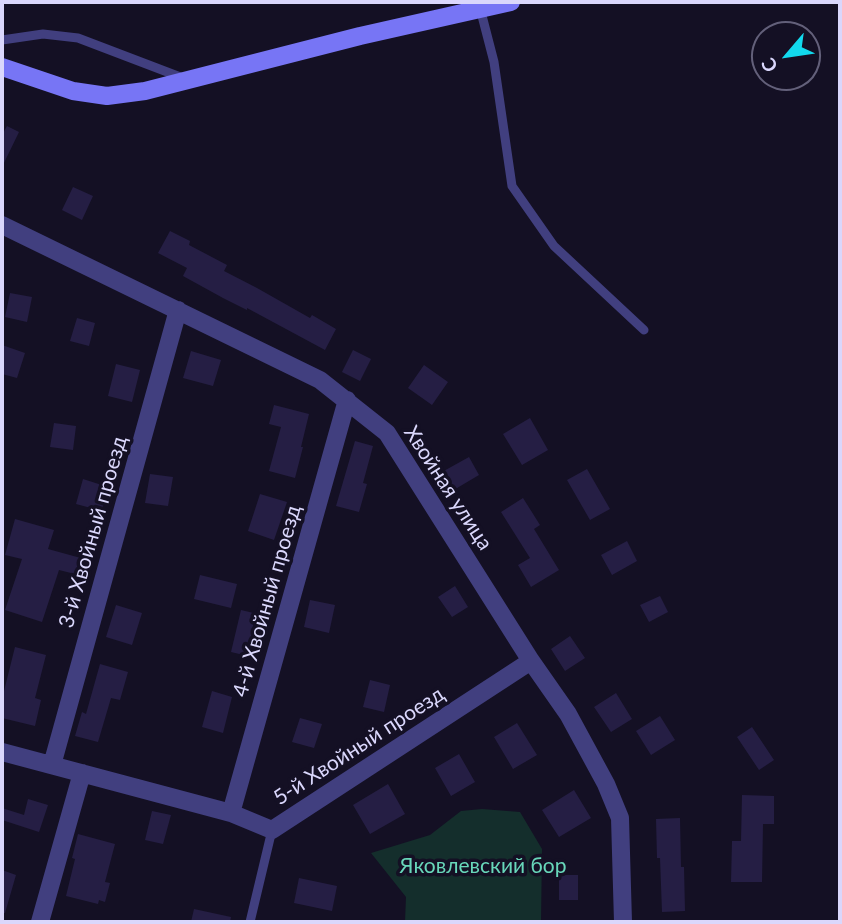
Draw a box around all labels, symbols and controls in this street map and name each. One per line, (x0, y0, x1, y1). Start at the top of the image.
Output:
north arrow (751, 21, 821, 91)
text: С (756, 54, 782, 77)
street label: Хвойная улица (398, 421, 498, 555)
street label: 3-й Хвойный проезд (54, 433, 132, 631)
street label: 4-й Хвойный проезд (228, 502, 306, 700)
street label: 5-й Хвойный проезд (269, 681, 449, 811)
park label: Яковлевский бор (400, 853, 566, 879)

